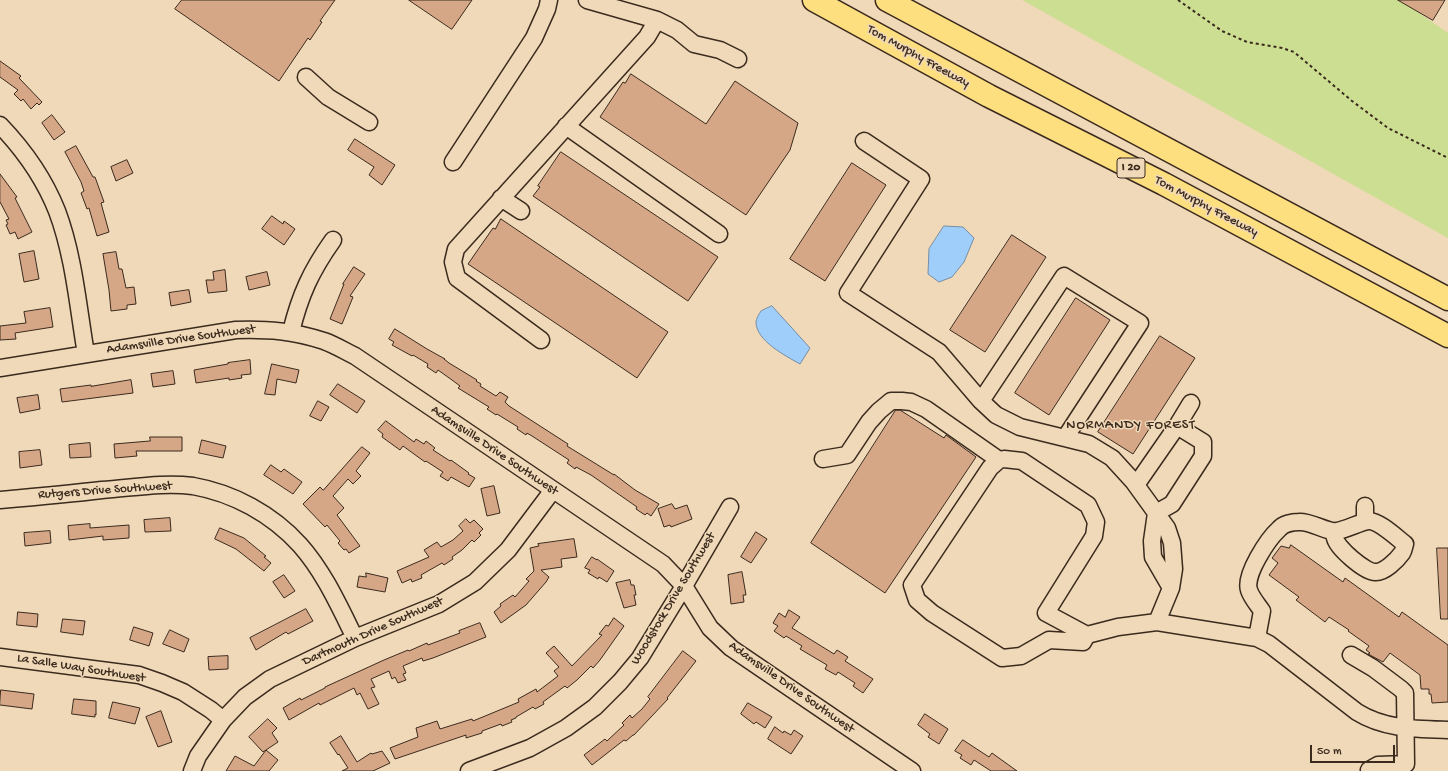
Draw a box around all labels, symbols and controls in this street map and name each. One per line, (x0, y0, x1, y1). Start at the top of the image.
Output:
street label: Tom Murphy Freeway (864, 22, 972, 92)
road number: I 20 (1117, 158, 1145, 178)
street label: Tom Murphy Freeway (1152, 173, 1260, 241)
street label: Adamsville Drive Southwest (106, 322, 256, 358)
street label: Adamsville Drive Southwest (427, 403, 561, 499)
district label: NORMANDY FOREST (1066, 418, 1196, 434)
street label: Rutgers Drive Southwest (37, 479, 173, 503)
street label: Woodstock Drive Southwest (628, 530, 720, 668)
street label: Dartmouth Drive Southwest (300, 594, 446, 670)
street label: Adamsville Drive Southwest (725, 639, 857, 737)
street label: La Salle Way Southwest (16, 651, 146, 687)
scale bar (1312, 737, 1397, 763)
text: 50 m (1317, 745, 1342, 759)

